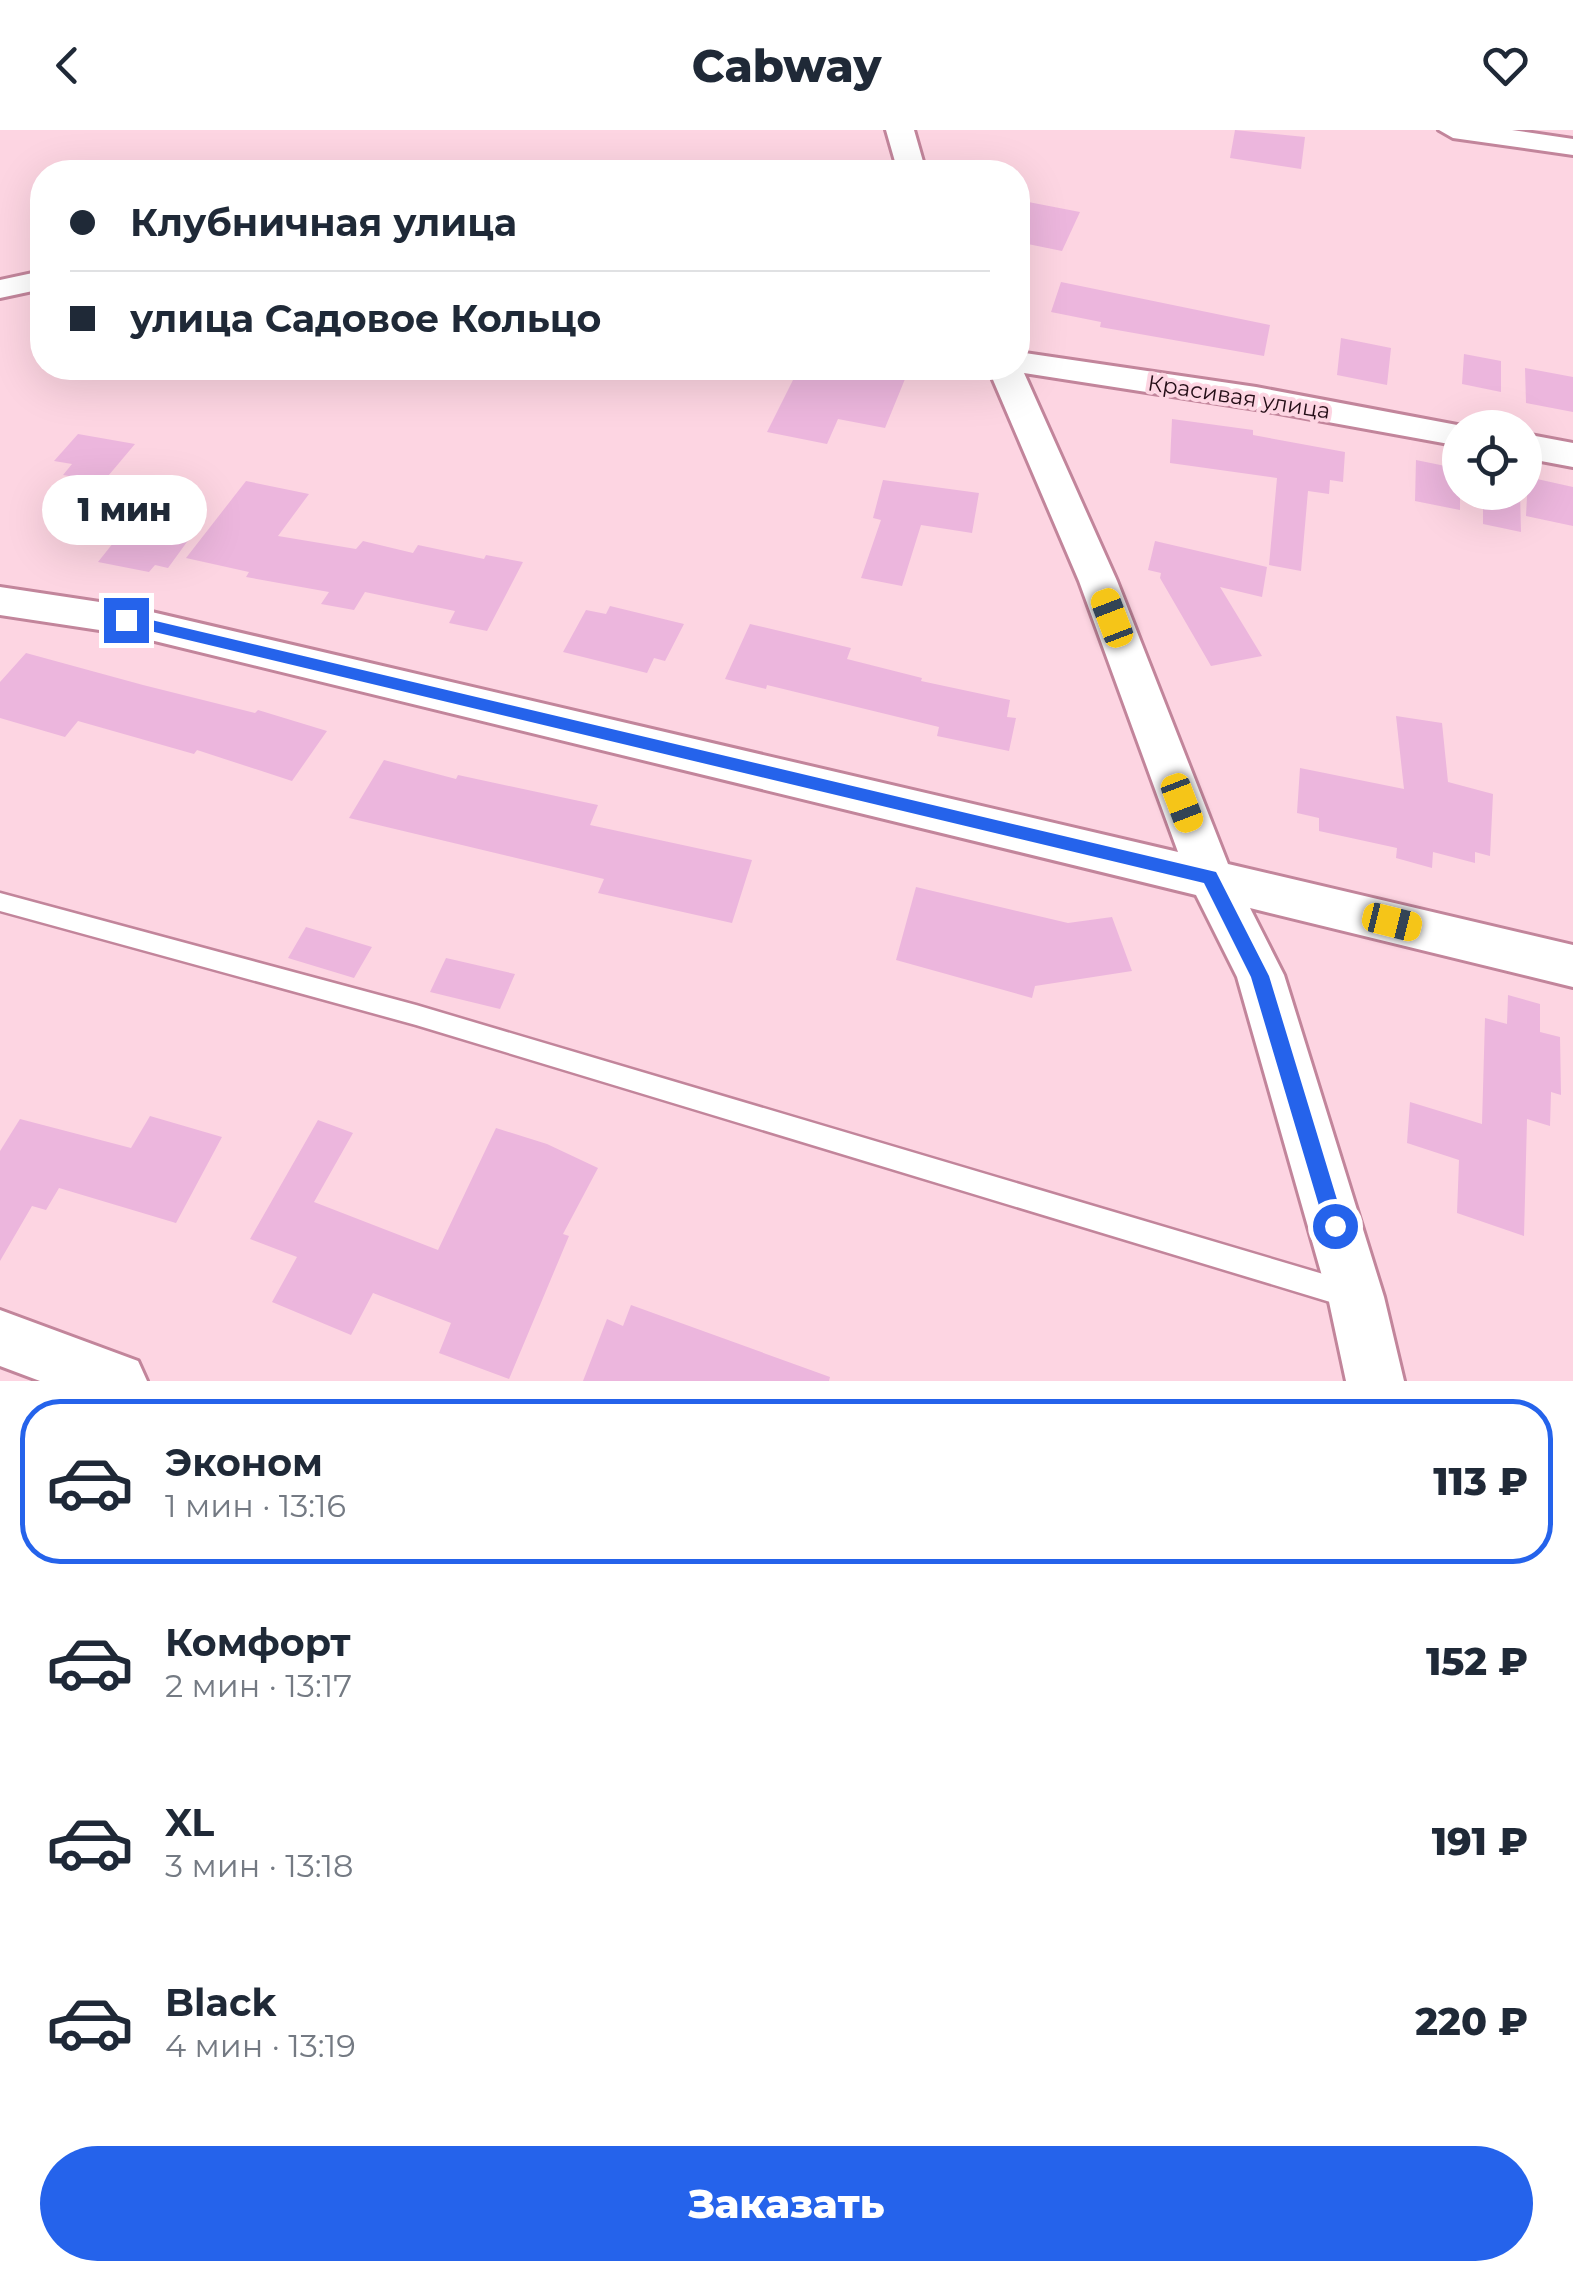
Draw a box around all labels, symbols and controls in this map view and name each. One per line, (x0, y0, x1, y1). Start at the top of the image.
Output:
icon: back (40, 38, 95, 93)
text: Cabway (692, 38, 881, 93)
icon: heart (1478, 38, 1533, 93)
text: Клубничная улица (130, 199, 517, 246)
text: улица Садовое Кольцо (130, 295, 601, 342)
street label: Красивая улица (1146, 369, 1332, 425)
map controls (1442, 410, 1542, 510)
button: locate (1442, 410, 1542, 510)
callout: 1 мин (44, 475, 208, 545)
text: 1 мин (77, 490, 172, 529)
car (1087, 585, 1137, 651)
route end (104, 598, 149, 643)
car (1157, 770, 1207, 836)
car (1359, 900, 1425, 944)
route start (1313, 1204, 1358, 1249)
icon: car (45, 1437, 135, 1527)
text: Эконом (165, 1439, 323, 1486)
text: 113 ₽ (1433, 1458, 1528, 1505)
text: 1 мин · 13:16 (165, 1486, 346, 1525)
icon: car (45, 1617, 135, 1707)
text: Комфорт (165, 1619, 351, 1666)
text: 152 ₽ (1426, 1638, 1528, 1685)
text: 2 мин · 13:17 (165, 1666, 352, 1705)
icon: car (45, 1797, 135, 1887)
text: XL (165, 1799, 214, 1846)
text: 191 ₽ (1432, 1818, 1528, 1865)
text: 3 мин · 13:18 (165, 1846, 354, 1885)
icon: car (45, 1977, 135, 2067)
text: Black (165, 1979, 276, 2026)
text: 220 ₽ (1415, 1998, 1528, 2045)
text: 4 мин · 13:19 (165, 2026, 356, 2065)
button: Заказать (40, 2146, 1533, 2261)

